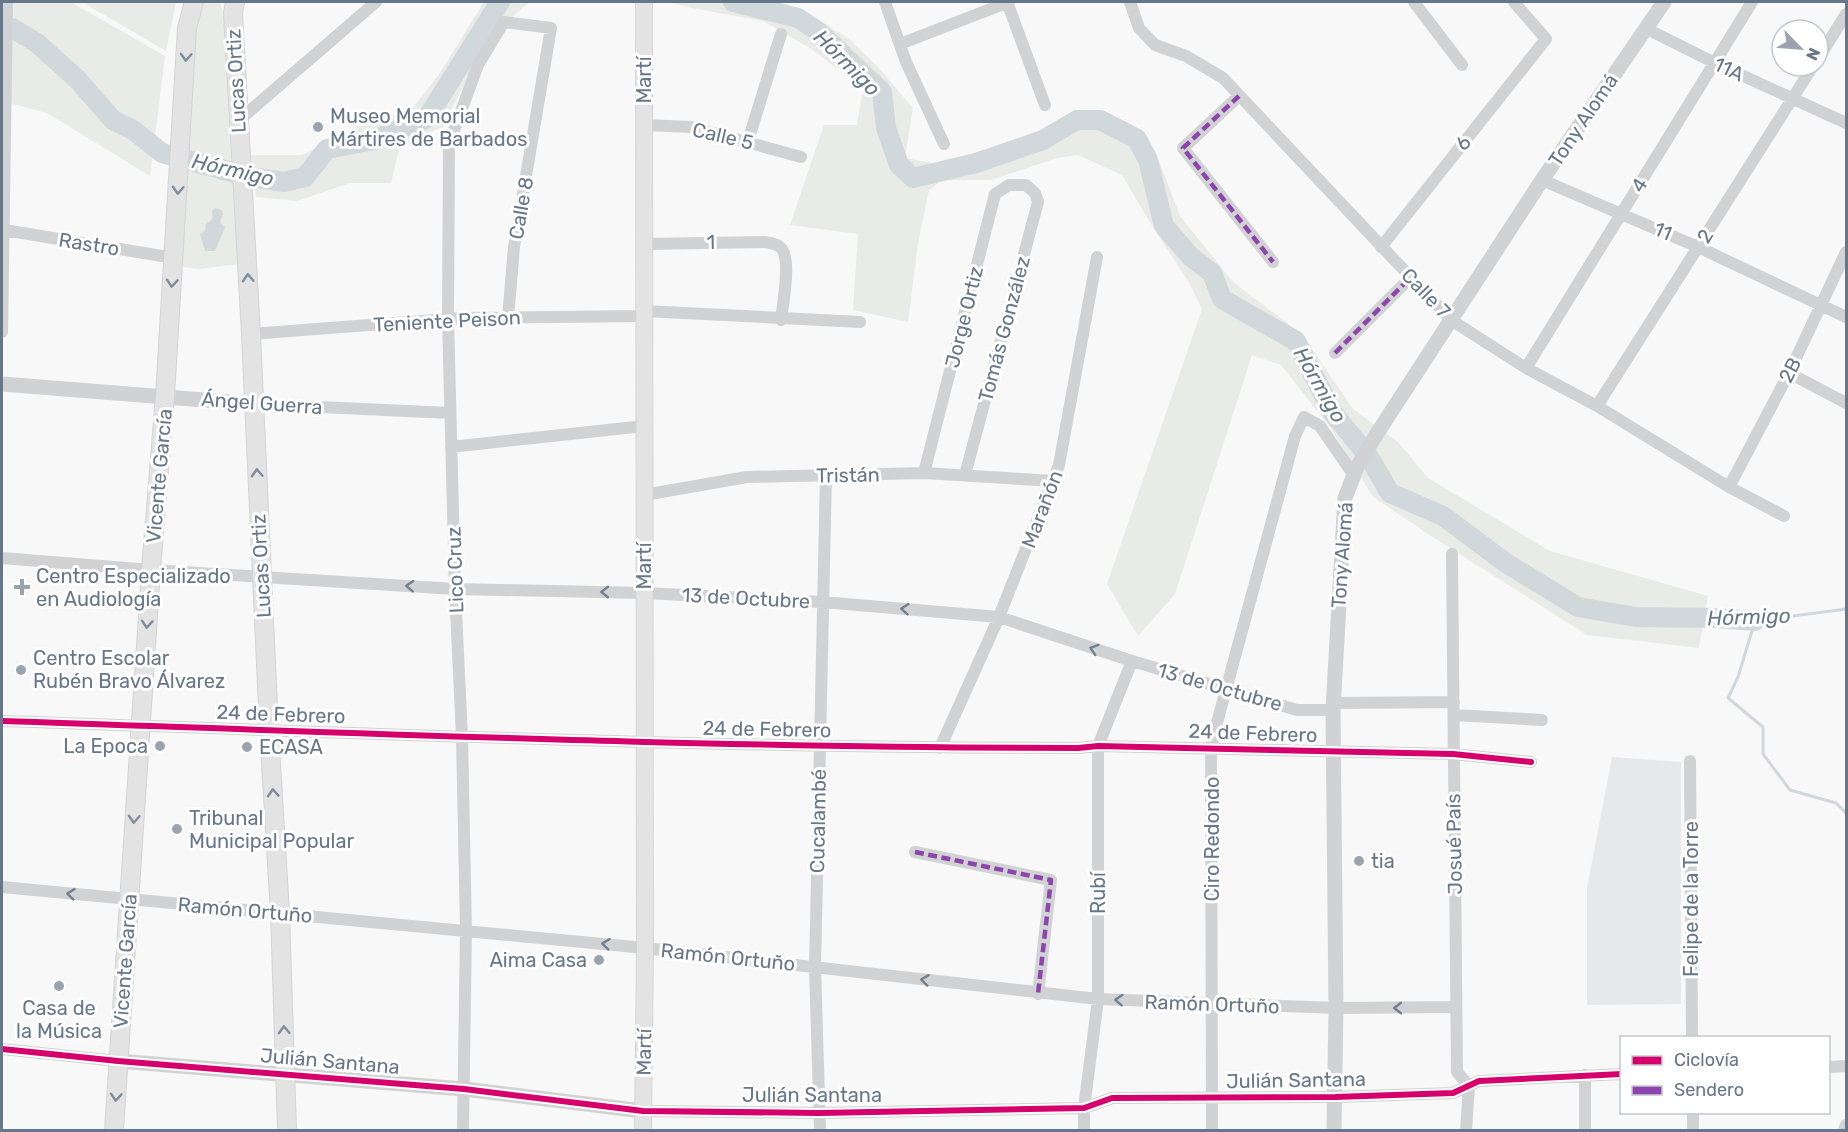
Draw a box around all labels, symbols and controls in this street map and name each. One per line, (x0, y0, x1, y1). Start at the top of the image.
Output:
north arrow (1770, 18, 1830, 78)
water label: Hórmigo (809, 24, 886, 101)
street label: Lucas Ortiz (221, 28, 251, 134)
text: N (1802, 45, 1824, 63)
one-way arrow (179, 52, 192, 61)
street label: 11A (1710, 52, 1748, 86)
street label: Martí (632, 55, 656, 104)
street label: Tony Alomá (1543, 69, 1623, 171)
place label: Museo Memorial Mártires de Barbados (330, 104, 527, 151)
street label: Calle 5 (690, 117, 756, 155)
marker: Museo Memorial Mártires de Barbados (311, 120, 325, 134)
street label: 6 (1450, 131, 1476, 155)
water label: Hórmigo (190, 148, 277, 191)
street label: 4 (1626, 173, 1652, 197)
street label: Calle 8 (504, 175, 538, 241)
one-way arrow (171, 185, 184, 194)
street label: 11 (1650, 217, 1676, 245)
street label: 2 (1692, 225, 1718, 247)
street label: Rastro (57, 227, 121, 261)
street label: 1 (707, 230, 715, 254)
street label: Tomás González (973, 254, 1035, 404)
street label: Calle 7 (1396, 263, 1456, 323)
street label: Jorge Ortiz (940, 264, 988, 370)
one-way arrow (241, 273, 254, 282)
one-way arrow (166, 279, 179, 288)
street label: Teniente Peison (373, 305, 521, 337)
water label: Hórmigo (1289, 342, 1352, 427)
street label: 2B (1774, 353, 1806, 387)
street label: Ángel Guerra (201, 387, 323, 419)
street label: Vicente García (141, 408, 177, 544)
street label: Tristán (816, 462, 880, 488)
street label: Marañón (1016, 467, 1068, 551)
one-way arrow (250, 468, 263, 477)
street label: Tony Alomá (1326, 501, 1358, 609)
street label: Lucas Ortiz (246, 513, 276, 619)
street label: Lico Cruz (441, 526, 469, 614)
street label: Martí (632, 541, 656, 590)
place label: Centro Especializado en Audiología (36, 564, 231, 611)
marker: Centro Especializado en Audiología (13, 578, 31, 596)
one-way arrow (406, 580, 415, 593)
street label: 13 de Octubre (681, 583, 811, 613)
one-way arrow (601, 586, 610, 598)
one-way arrow (900, 603, 909, 616)
water label: Hórmigo (1707, 603, 1791, 630)
one-way arrow (141, 620, 154, 629)
one-way arrow (1089, 644, 1100, 656)
place label: Centro Escolar Rubén Bravo Álvarez (33, 646, 225, 693)
street label: 13 de Octubre (1155, 658, 1285, 716)
marker: Centro Escolar Rubén Bravo Álvarez (14, 663, 28, 677)
street label: 24 de Febrero (216, 700, 346, 728)
street label: 24 de Febrero (702, 716, 832, 742)
street label: 24 de Febrero (1188, 719, 1318, 747)
place label: La Epoca (63, 734, 148, 758)
place label: ECASA (259, 735, 323, 759)
marker: La Epoca (153, 739, 167, 753)
marker: ECASA (240, 740, 254, 754)
street label: Cucalambé (805, 769, 831, 873)
street label: Ciro Redondo (1200, 776, 1224, 902)
one-way arrow (266, 789, 279, 798)
street label: Josué País (1441, 793, 1467, 895)
place label: Tribunal Municipal Popular (189, 806, 355, 853)
one-way arrow (128, 814, 141, 823)
street label: Felipe de la Torre (1679, 821, 1703, 977)
marker: Tribunal Municipal Popular (170, 822, 184, 836)
place label: tia (1371, 849, 1395, 873)
marker: tia (1352, 854, 1366, 868)
street label: Rubí (1086, 871, 1110, 914)
one-way arrow (66, 888, 76, 901)
street label: Ramón Ortuño (177, 892, 313, 928)
street label: Vicente García (108, 893, 142, 1029)
one-way arrow (601, 938, 610, 951)
street label: Ramón Ortuño (660, 938, 796, 976)
place label: Aima Casa (489, 948, 587, 972)
marker: Aima Casa (592, 953, 606, 967)
one-way arrow (920, 974, 929, 987)
marker: Casa de la Música (52, 979, 66, 993)
street label: Ramón Ortuño (1144, 990, 1280, 1018)
one-way arrow (1114, 993, 1123, 1006)
place label: Casa de la Música (16, 996, 102, 1043)
one-way arrow (1393, 1002, 1402, 1014)
one-way arrow (278, 1026, 290, 1035)
street label: Martí (632, 1027, 656, 1076)
legend (1620, 1036, 1830, 1114)
street label: Julián Santana (259, 1043, 401, 1079)
text: Ciclovía (1674, 1049, 1739, 1071)
street label: Julián Santana (1226, 1067, 1366, 1093)
text: Sendero (1674, 1079, 1744, 1101)
street label: Julián Santana (742, 1083, 882, 1107)
one-way arrow (110, 1093, 123, 1102)

